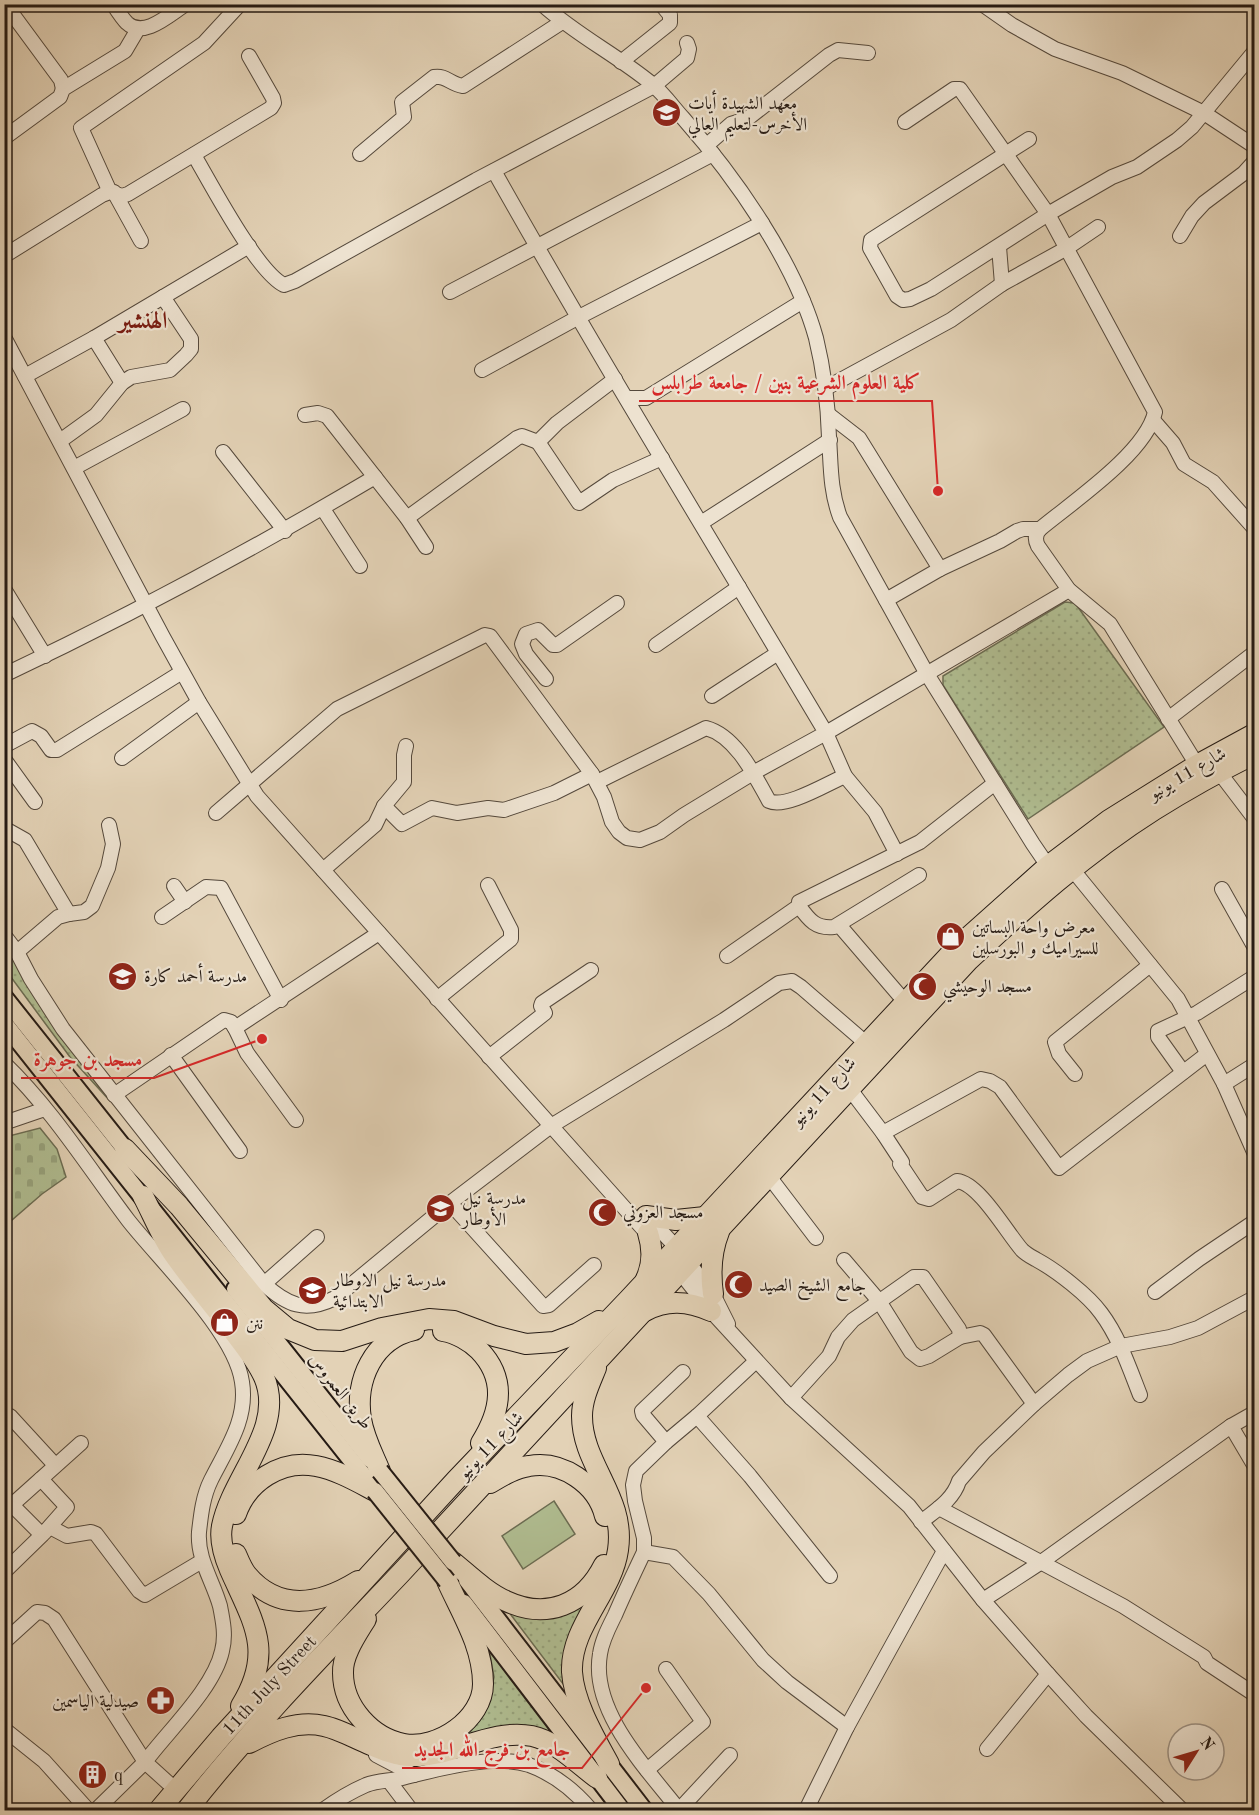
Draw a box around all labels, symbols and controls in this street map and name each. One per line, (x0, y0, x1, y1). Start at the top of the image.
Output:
place label: معهد الشهيدة أيات الأخرس-لتعليم العالي (688, 90, 807, 142)
school or university icon: معهد الشهيدة أيات الأخرس-لتعليم العالي (651, 97, 683, 129)
district label: الهنشير (115, 310, 168, 334)
callout: كلية العلوم الشرعية بنين / جامعة طرابلس (639, 363, 932, 401)
text: كلية العلوم الشرعية بنين / جامعة طرابلس (651, 372, 921, 400)
street label: شارع 11 يونيو (1144, 745, 1232, 808)
place label: معرض واحة البساتين للسيراميك و البورسلين (972, 919, 1099, 959)
shop icon: معرض واحة البساتين للسيراميك و البورسلين (935, 921, 967, 953)
school or university icon: مدرسة أحمد كارة (107, 960, 139, 992)
place label: مدرسة أحمد كارة (144, 963, 247, 987)
mosque icon: مسجد الوحيشي (906, 970, 938, 1002)
place label: مسجد الوحيشي (943, 978, 1032, 1003)
callout: مسجد بن جوهرة (21, 1040, 154, 1078)
text: مسجد بن جوهرة (34, 1051, 142, 1072)
street label: شارع 11 يونيو (786, 1054, 863, 1134)
place label: مدرسة نيل الأوطار (460, 1190, 526, 1230)
school or university icon: مدرسة نيل الأوطار (425, 1192, 457, 1224)
mosque icon: مسجد العزوني (586, 1196, 618, 1228)
place label: مسجد العزوني (623, 1204, 704, 1227)
mosque icon: جامع الشيخ الصيد (722, 1269, 754, 1301)
place label: مدرسة نيل الاوطار الابتدائية (331, 1272, 447, 1312)
school or university icon: مدرسة نيل الاوطار الابتدائية (296, 1274, 328, 1306)
place label: جامع الشيخ الصيد (759, 1277, 866, 1301)
shop icon: ننن (209, 1307, 241, 1339)
place label: ننن (246, 1315, 263, 1333)
street label: طريق العمروس (303, 1350, 375, 1434)
street label: شارع 11 يونيو (453, 1408, 531, 1488)
street label: 11th July Street (219, 1633, 320, 1739)
pharmacy icon: صيدلية الياسمين (144, 1685, 176, 1717)
place label: صيدلية الياسمين (52, 1693, 139, 1712)
north arrow (1166, 1722, 1226, 1782)
callout: جامع بن فرج الله الجديد (402, 1730, 582, 1768)
text: جامع بن فرج الله الجديد (414, 1733, 570, 1768)
text: N (1196, 1734, 1217, 1754)
building icon: q (77, 1759, 109, 1791)
place label: q (114, 1767, 123, 1785)

